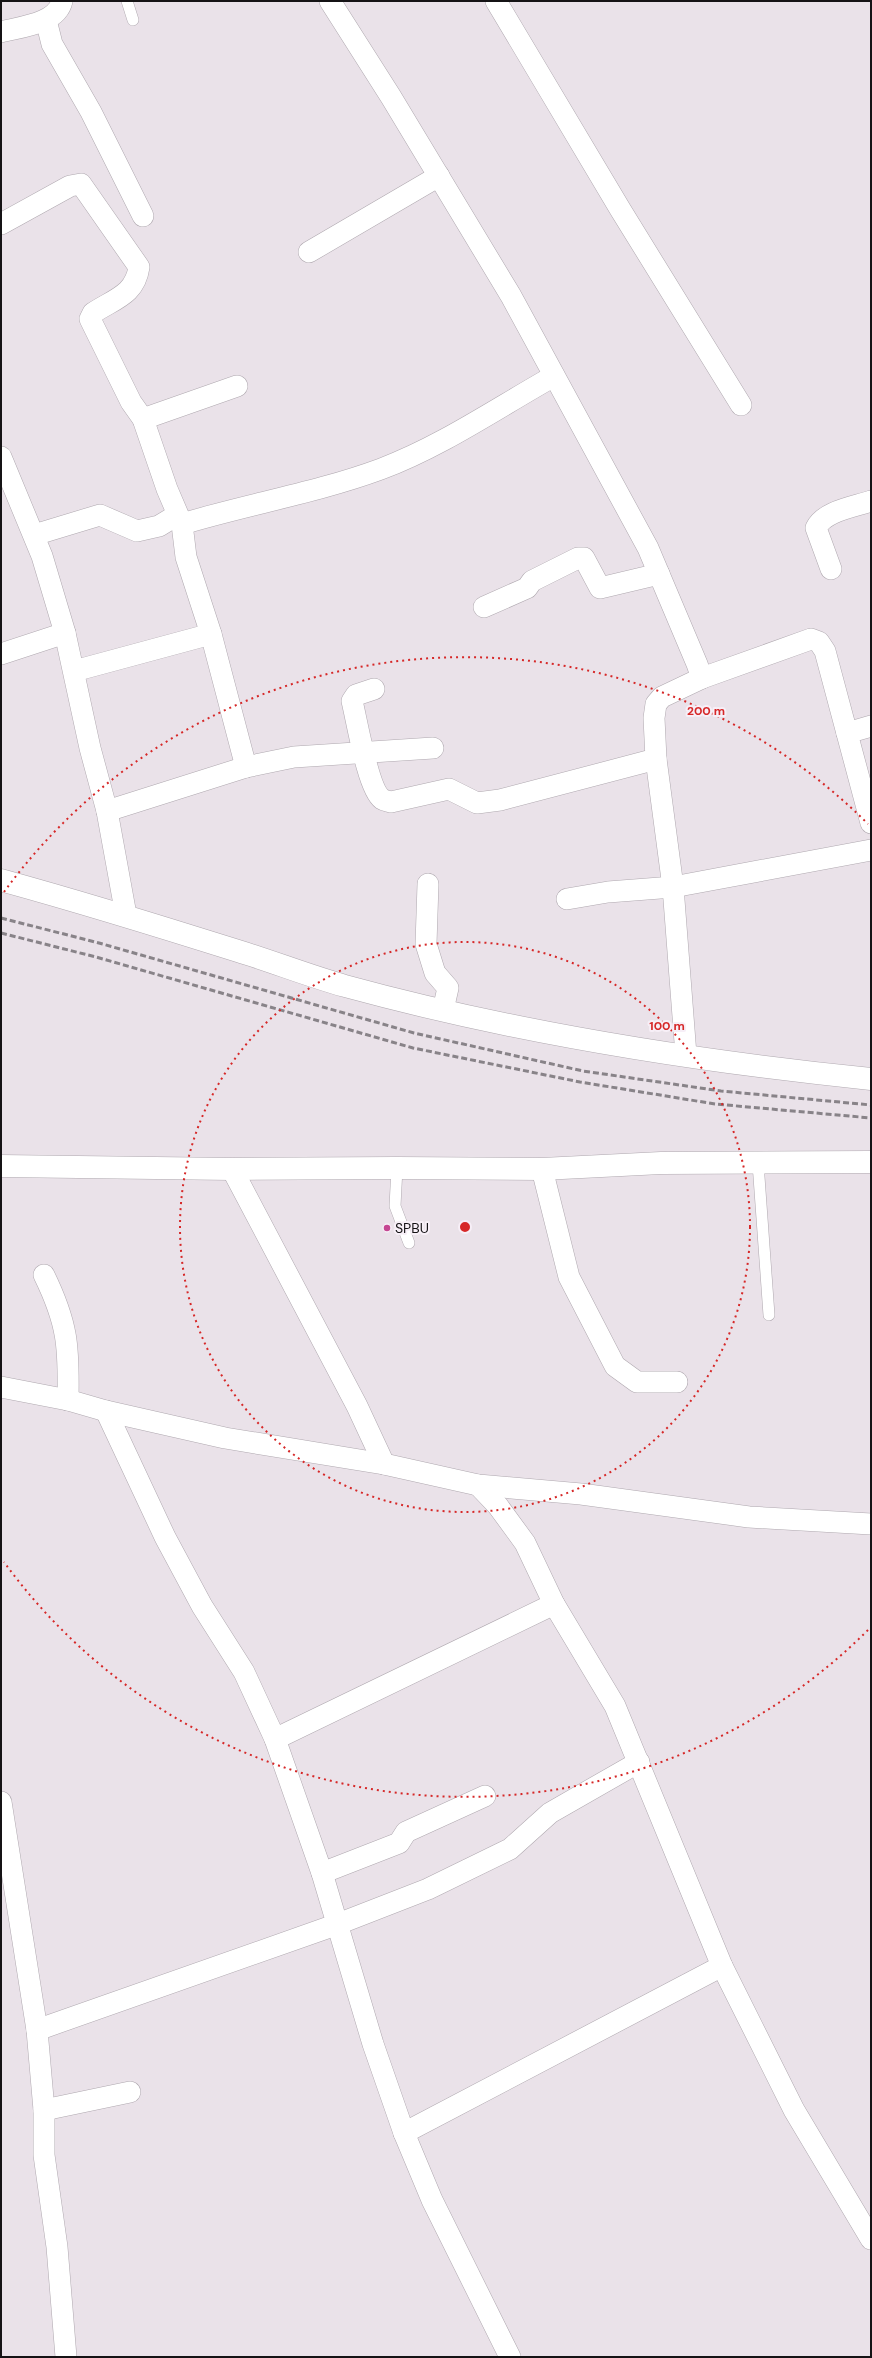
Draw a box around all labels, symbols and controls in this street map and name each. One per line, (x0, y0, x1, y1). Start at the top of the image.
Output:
text: 200 m (687, 703, 725, 719)
text: 100 m (649, 1018, 685, 1034)
place label: SPBU (395, 1219, 429, 1237)
centre of rings (458, 1220, 472, 1234)
marker: SPBU (382, 1223, 392, 1233)

